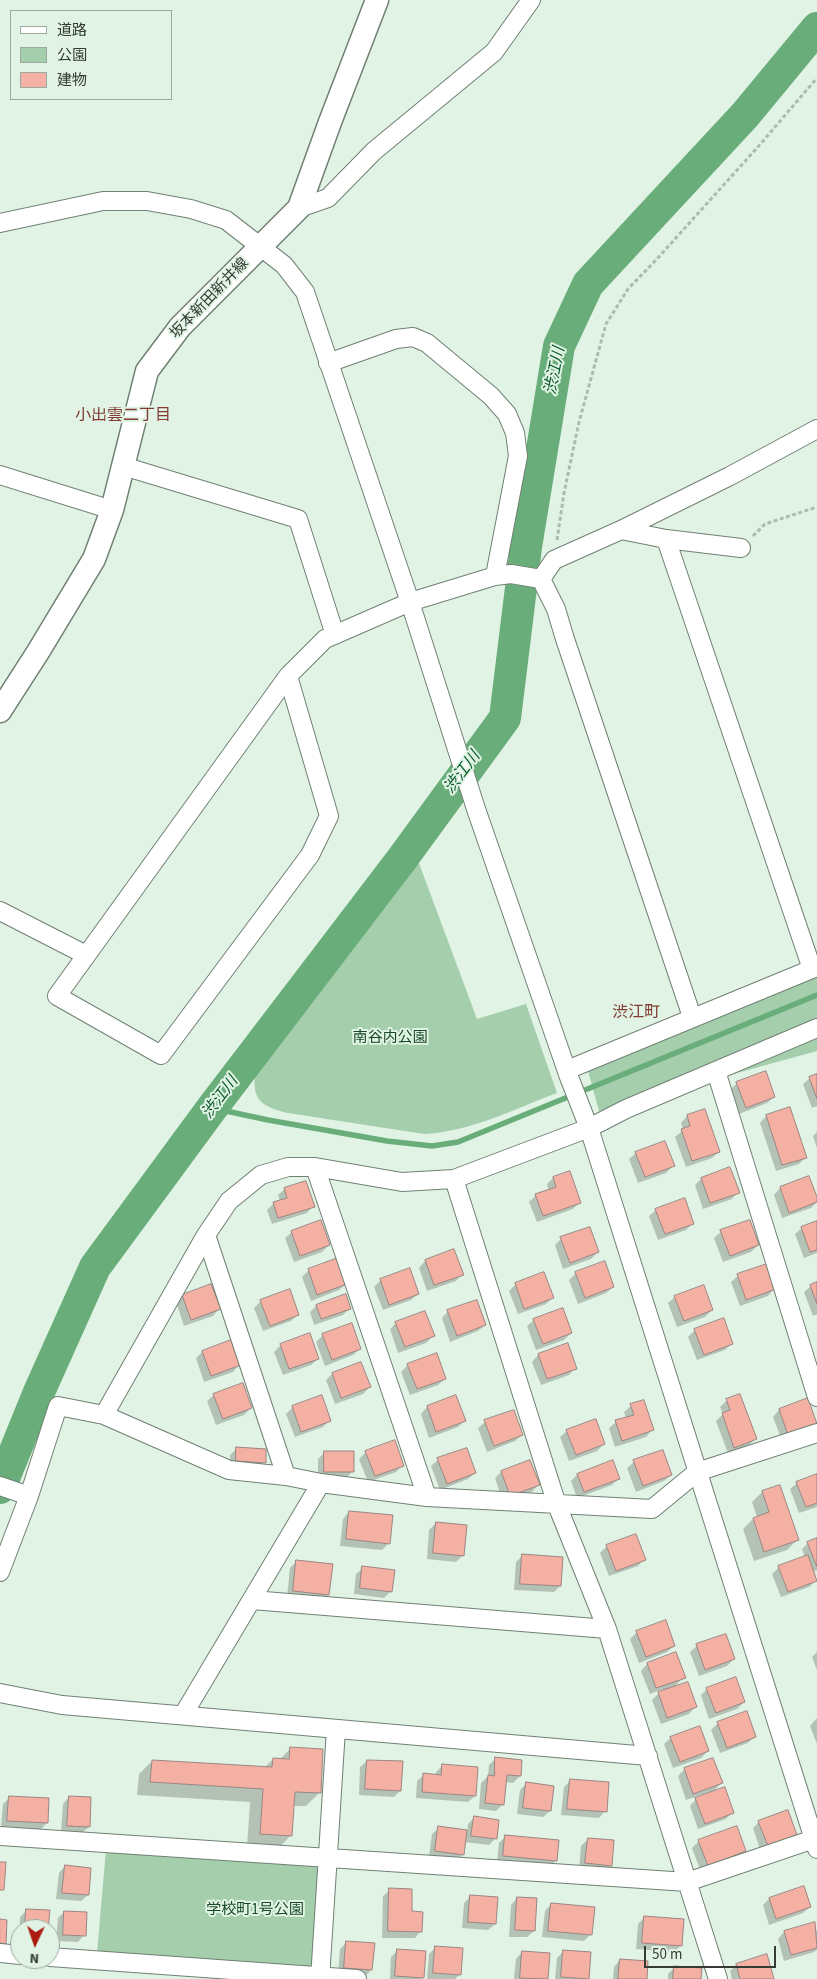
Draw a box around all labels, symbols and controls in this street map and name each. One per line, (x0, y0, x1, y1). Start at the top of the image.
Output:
legend (10, 10, 172, 100)
text: 道路 (57, 20, 87, 41)
text: 公園 (57, 45, 87, 66)
text: 建物 (57, 70, 87, 91)
street label: 坂本新田新井線 (167, 255, 253, 343)
water label: 渋江川 (542, 346, 570, 396)
district label: 小出雲二丁目 (75, 406, 171, 426)
water label: 渋江川 (441, 748, 485, 798)
district label: 渋江町 (612, 1003, 660, 1023)
park label: 南谷内公園 (353, 1030, 427, 1048)
water label: 渋江川 (199, 1073, 243, 1123)
park label: 学校町1号公園 (206, 1902, 304, 1920)
north arrow (10, 1919, 60, 1969)
scale bar (647, 1936, 780, 1968)
text: 50 m (652, 1944, 682, 1965)
text: N (29, 1948, 39, 1968)

